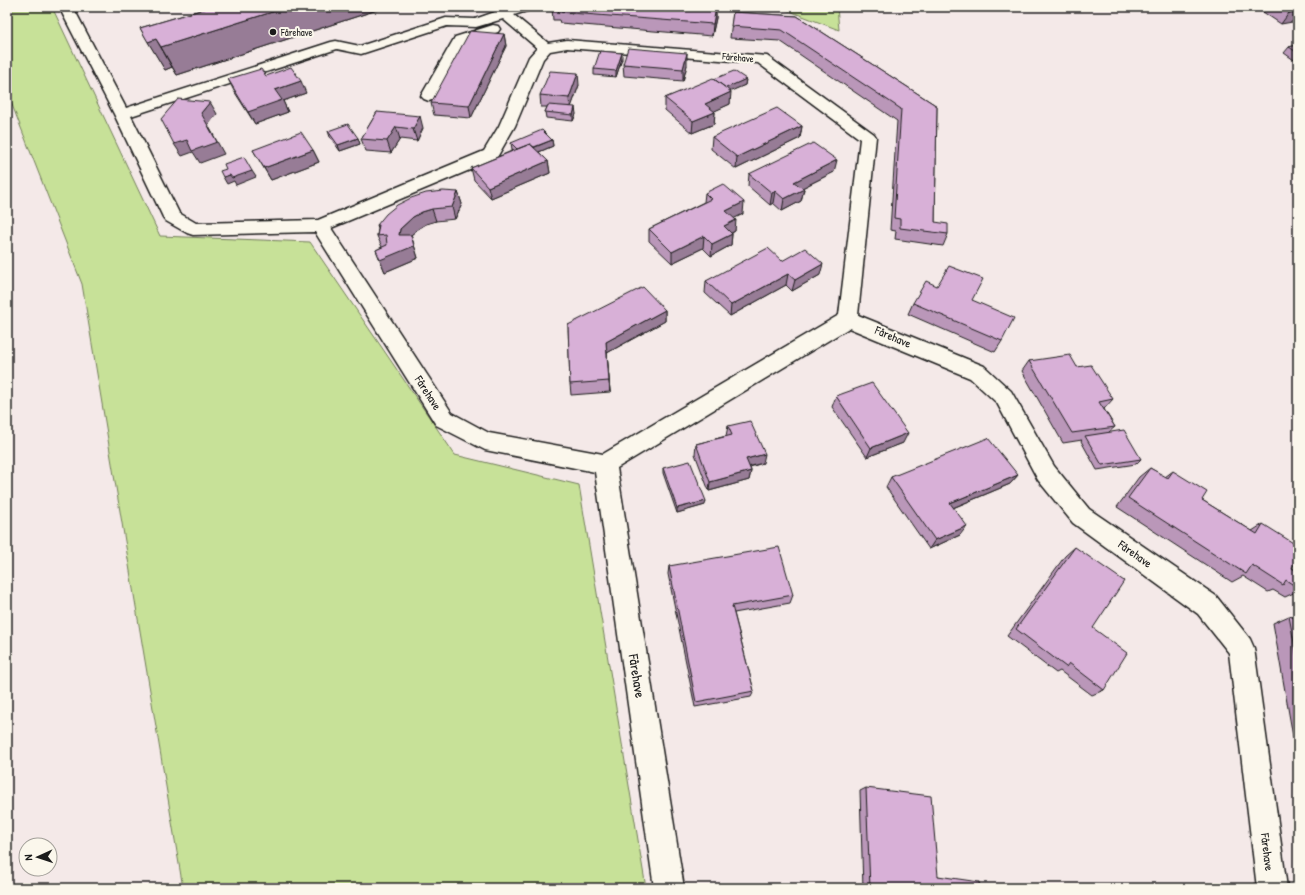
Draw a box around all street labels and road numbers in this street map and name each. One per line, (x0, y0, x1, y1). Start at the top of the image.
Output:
street label: Fårehave (721, 50, 754, 65)
street label: Fårehave (872, 321, 914, 352)
street label: Fårehave (410, 371, 446, 413)
street label: Fårehave (1114, 535, 1156, 572)
street label: Fårehave (624, 652, 650, 700)
street label: Fårehave (1257, 831, 1278, 872)

